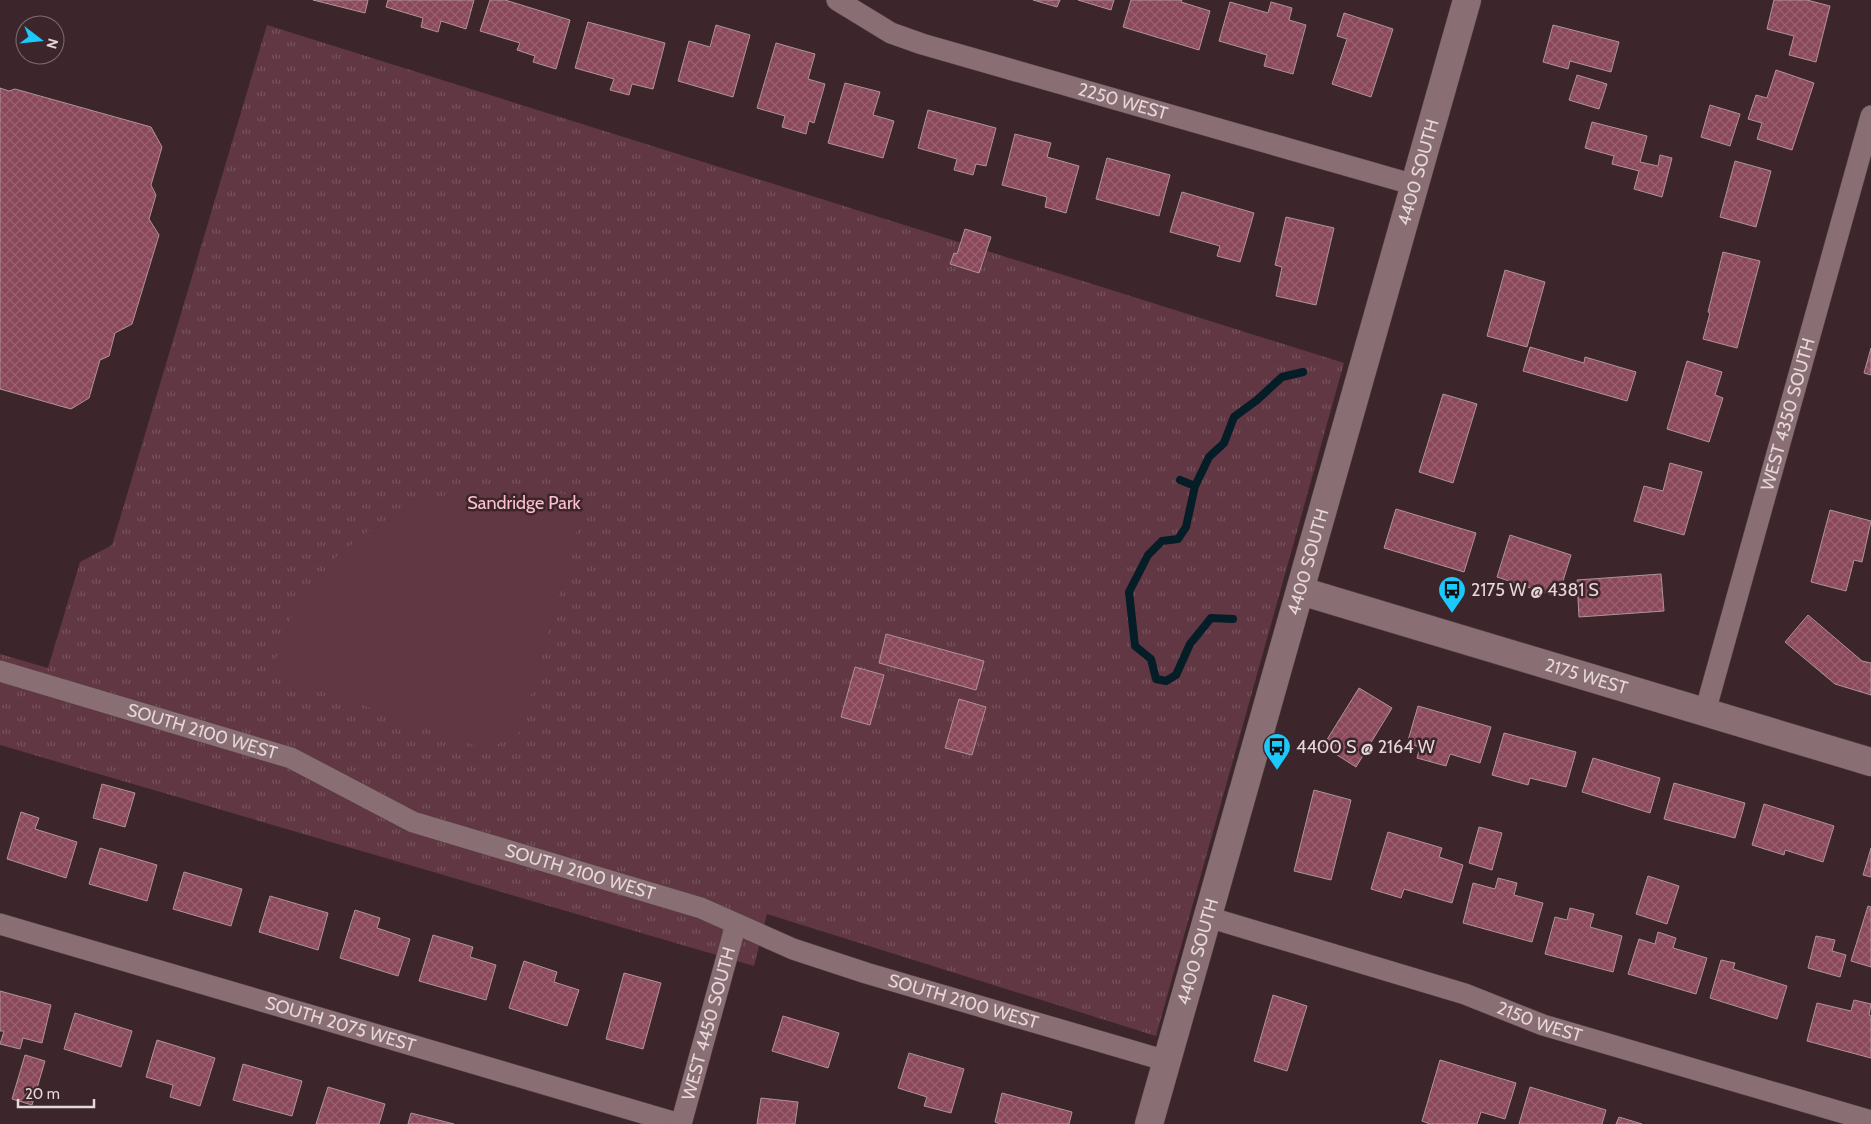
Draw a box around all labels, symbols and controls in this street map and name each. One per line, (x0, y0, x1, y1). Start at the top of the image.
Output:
north arrow (15, 15, 65, 65)
text: N (42, 36, 63, 51)
street label: 2250 WEST (1075, 78, 1171, 125)
street label: 4400 SOUTH (1393, 117, 1444, 228)
street label: WEST 4350 SOUTH (1756, 336, 1820, 493)
park label: Sandridge Park (467, 492, 582, 514)
street label: 4400 SOUTH (1282, 506, 1334, 618)
bus stop icon: 2175 W @ 4381 S (1437, 575, 1467, 614)
place label: 2175 W @ 4381 S (1471, 579, 1599, 601)
street label: 2175 WEST (1542, 654, 1631, 700)
street label: SOUTH 2100 WEST (125, 699, 280, 764)
bus stop icon: 4400 S @ 2164 W (1262, 732, 1292, 771)
place label: 4400 S @ 2164 W (1296, 736, 1435, 758)
street label: SOUTH 2100 WEST (503, 839, 658, 905)
street label: 4400 SOUTH (1172, 896, 1223, 1008)
street label: WEST 4450 SOUTH (677, 945, 740, 1103)
street label: SOUTH 2100 WEST (886, 969, 1041, 1034)
street label: SOUTH 2075 WEST (263, 992, 419, 1057)
street label: 2150 WEST (1494, 997, 1585, 1047)
scale bar (18, 1076, 94, 1108)
text: 20 m (25, 1085, 60, 1103)

